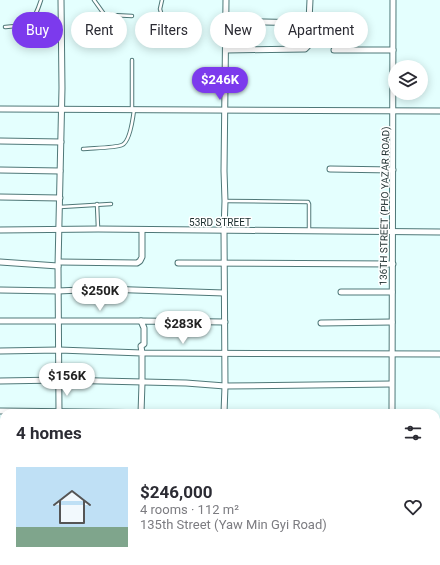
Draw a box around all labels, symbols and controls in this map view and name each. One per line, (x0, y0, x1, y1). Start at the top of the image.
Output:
chip: Buy (12, 12, 63, 48)
chip: Rent (71, 12, 127, 48)
chip: Filters (135, 12, 202, 48)
chip: New (210, 12, 266, 48)
chip: Apartment (274, 12, 368, 48)
map controls (388, 60, 428, 100)
button: layers (388, 60, 428, 100)
pin: $246K (192, 67, 248, 101)
text: $246K (201, 72, 239, 87)
street label: 136TH STREET (PHO YAZAR ROAD) (378, 126, 392, 286)
street label: 53RD STREET (189, 217, 251, 228)
pin: $250K (72, 278, 128, 312)
text: $250K (81, 283, 119, 298)
pin: $283K (155, 311, 211, 345)
text: $283K (164, 316, 202, 331)
pin: $156K (39, 363, 95, 397)
text: $156K (48, 368, 86, 383)
icon: filters (402, 422, 424, 444)
text: 4 homes (16, 423, 82, 443)
text: $246,000 (140, 482, 212, 502)
icon: home (48, 483, 96, 531)
icon: heart (402, 496, 424, 518)
text: 4 rooms · 112 m² (140, 502, 239, 517)
text: 135th Street (Yaw Min Gyi Road) (140, 517, 327, 532)

